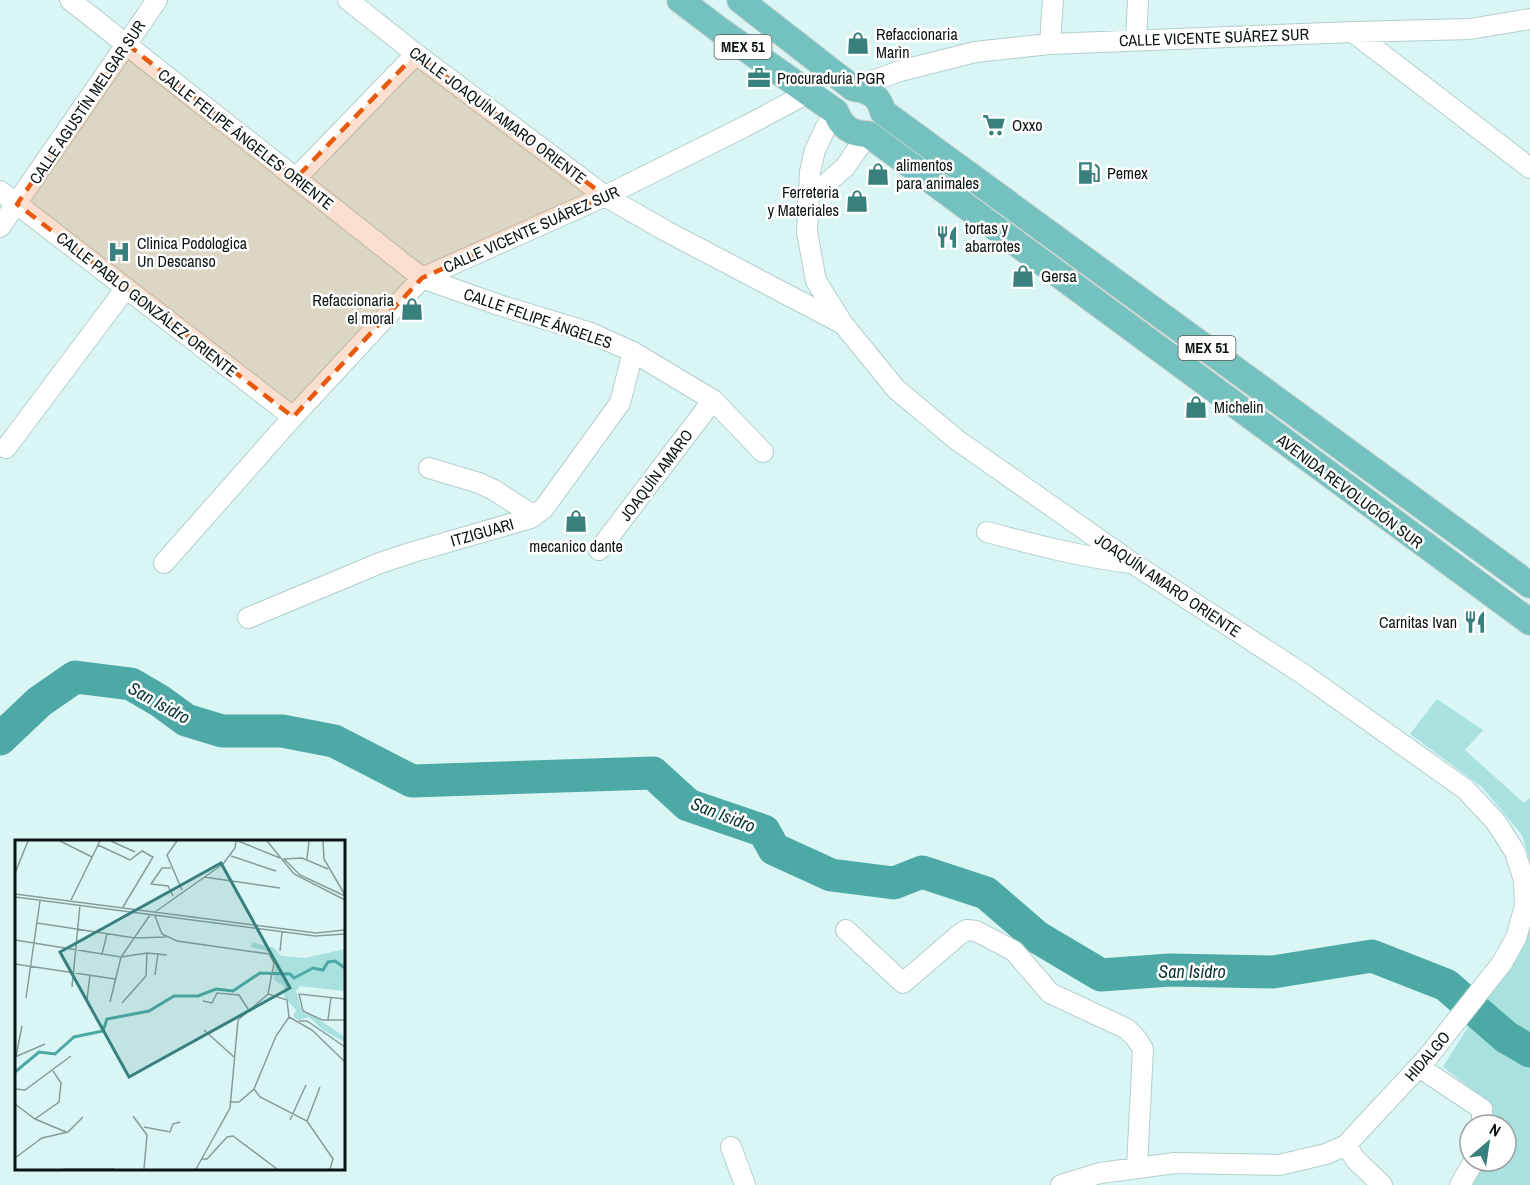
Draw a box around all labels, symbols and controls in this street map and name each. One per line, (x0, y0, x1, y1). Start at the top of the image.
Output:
street label: CALLE AGUSTÍN MELGAR SUR (24, 15, 150, 188)
place label: Refaccionaria Marìn (876, 23, 958, 63)
street label: CALLE VICENTE SUÁREZ SUR (1119, 23, 1310, 51)
shop icon: Refaccionaria Marìn (845, 30, 871, 56)
road number: MEX 51 (714, 35, 771, 59)
street label: CALLE JOAQUÍN AMARO ORIENTE (405, 41, 591, 189)
street label: CALLE FELIPE ÁNGELES ORIENTE (154, 63, 338, 215)
office icon: Procuraduria PGR (746, 65, 772, 91)
place label: Procuraduria PGR (777, 67, 885, 89)
supermarket icon: Oxxo (981, 112, 1007, 138)
place label: Oxxo (1012, 114, 1043, 136)
place label: alimentos para animales (896, 154, 979, 194)
fuel station icon: Pemex (1076, 160, 1102, 186)
shop icon: alimentos para animales (865, 161, 891, 187)
place label: Pemex (1107, 162, 1148, 184)
street label: CALLE VICENTE SUÁREZ SUR (440, 180, 623, 278)
place label: Ferreteria y Materiales (768, 181, 840, 221)
shop icon: Ferreteria y Materiales (844, 188, 870, 214)
place label: tortas y abarrotes (965, 217, 1020, 257)
restaurant icon: tortas y abarrotes (934, 224, 960, 250)
street label: CALLE PABLO GONZÁLEZ ORIENTE (52, 226, 242, 382)
place label: Clinica Podologica Un Descanso (137, 232, 248, 272)
hospital icon: Clinica Podologica Un Descanso (106, 239, 132, 265)
shop icon: Gersa (1010, 263, 1036, 289)
place label: Gersa (1041, 265, 1077, 287)
street label: CALLE FELIPE ÁNGELES (461, 282, 615, 354)
place label: Refaccionaria el moral (312, 289, 395, 329)
shop icon: Refaccionaria el moral (399, 296, 425, 322)
road number: MEX 51 (1178, 336, 1236, 360)
shop icon: Michelin (1183, 394, 1209, 420)
place label: Michelin (1214, 396, 1264, 418)
street label: JOAQUÍN AMARO (614, 425, 698, 525)
street label: AVENIDA REVOLUCIÓN SUR (1272, 428, 1428, 554)
shop icon: mecanico dante (563, 508, 589, 534)
street label: ITZIGUARI (448, 512, 516, 552)
street label: JOAQUÍN AMARO ORIENTE (1091, 528, 1245, 642)
place label: mecanico dante (529, 535, 623, 557)
restaurant icon: Carnitas Ivan (1462, 609, 1488, 635)
place label: Carnitas Ivan (1379, 611, 1457, 633)
water label: San Isidro (124, 675, 195, 730)
water label: San Isidro (687, 791, 759, 838)
inset map (15, 840, 345, 1170)
water label: San Isidro (1158, 959, 1226, 984)
street label: HIDALGO (1399, 1026, 1455, 1086)
north arrow (1458, 1113, 1518, 1173)
text: N (1486, 1118, 1505, 1142)

